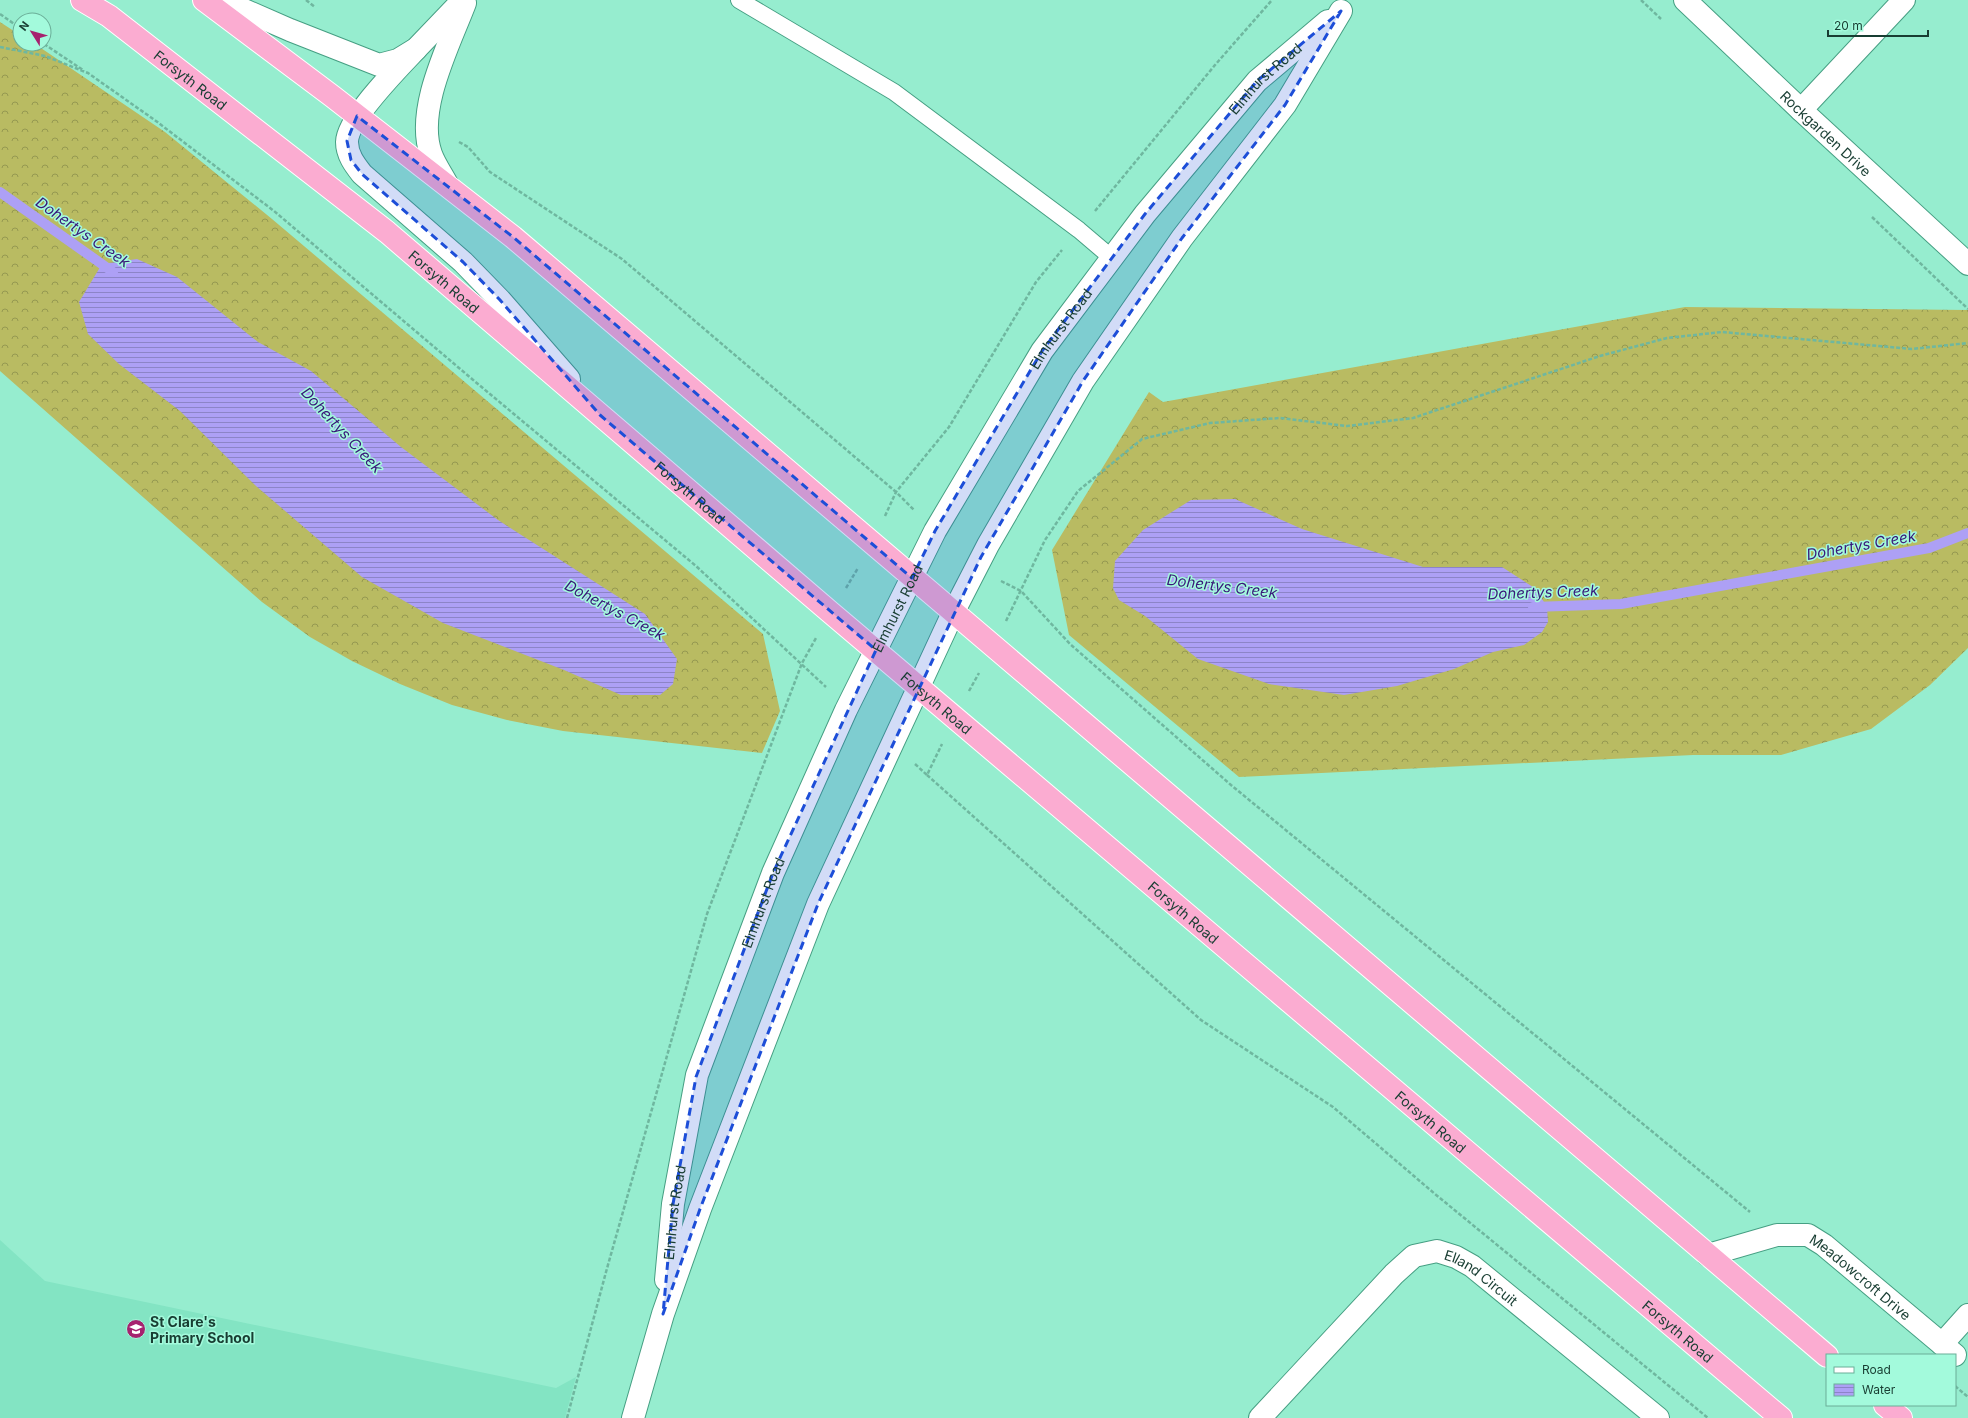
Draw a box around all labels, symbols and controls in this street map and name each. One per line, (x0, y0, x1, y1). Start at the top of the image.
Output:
north arrow (12, 12, 52, 52)
scale bar (1828, 12, 1928, 38)
text: N (16, 18, 32, 34)
text: 20 m (1834, 18, 1863, 33)
street label: Elmhurst Road (1224, 39, 1305, 117)
street label: Forsyth Road (151, 46, 231, 113)
street label: Rockgarden Drive (1777, 87, 1875, 179)
water label: Dohertys Creek (32, 192, 134, 272)
street label: Forsyth Road (406, 246, 483, 316)
street label: Elmhurst Road (1025, 285, 1095, 372)
water label: Dohertys Creek (297, 383, 387, 478)
street label: Forsyth Road (652, 457, 729, 527)
water label: Dohertys Creek (1805, 526, 1918, 564)
street label: Elmhurst Road (868, 561, 926, 654)
water label: Dohertys Creek (1166, 570, 1279, 602)
water label: Dohertys Creek (562, 576, 669, 645)
water label: Dohertys Creek (1487, 581, 1599, 603)
street label: Forsyth Road (898, 668, 976, 737)
street label: Elmhurst Road (737, 855, 787, 950)
street label: Forsyth Road (1145, 877, 1223, 947)
street label: Forsyth Road (1392, 1087, 1470, 1156)
street label: Elmhurst Road (659, 1164, 689, 1261)
street label: Meadowcroft Drive (1807, 1230, 1915, 1323)
street label: Elland Circuit (1442, 1245, 1522, 1309)
street label: Forsyth Road (1639, 1296, 1717, 1366)
place label: St Clare's Primary School (150, 1313, 254, 1346)
school or university icon: St Clare's Primary School (125, 1318, 147, 1340)
legend (1826, 1354, 1956, 1406)
text: Road (1862, 1362, 1891, 1377)
text: Water (1862, 1382, 1896, 1397)

